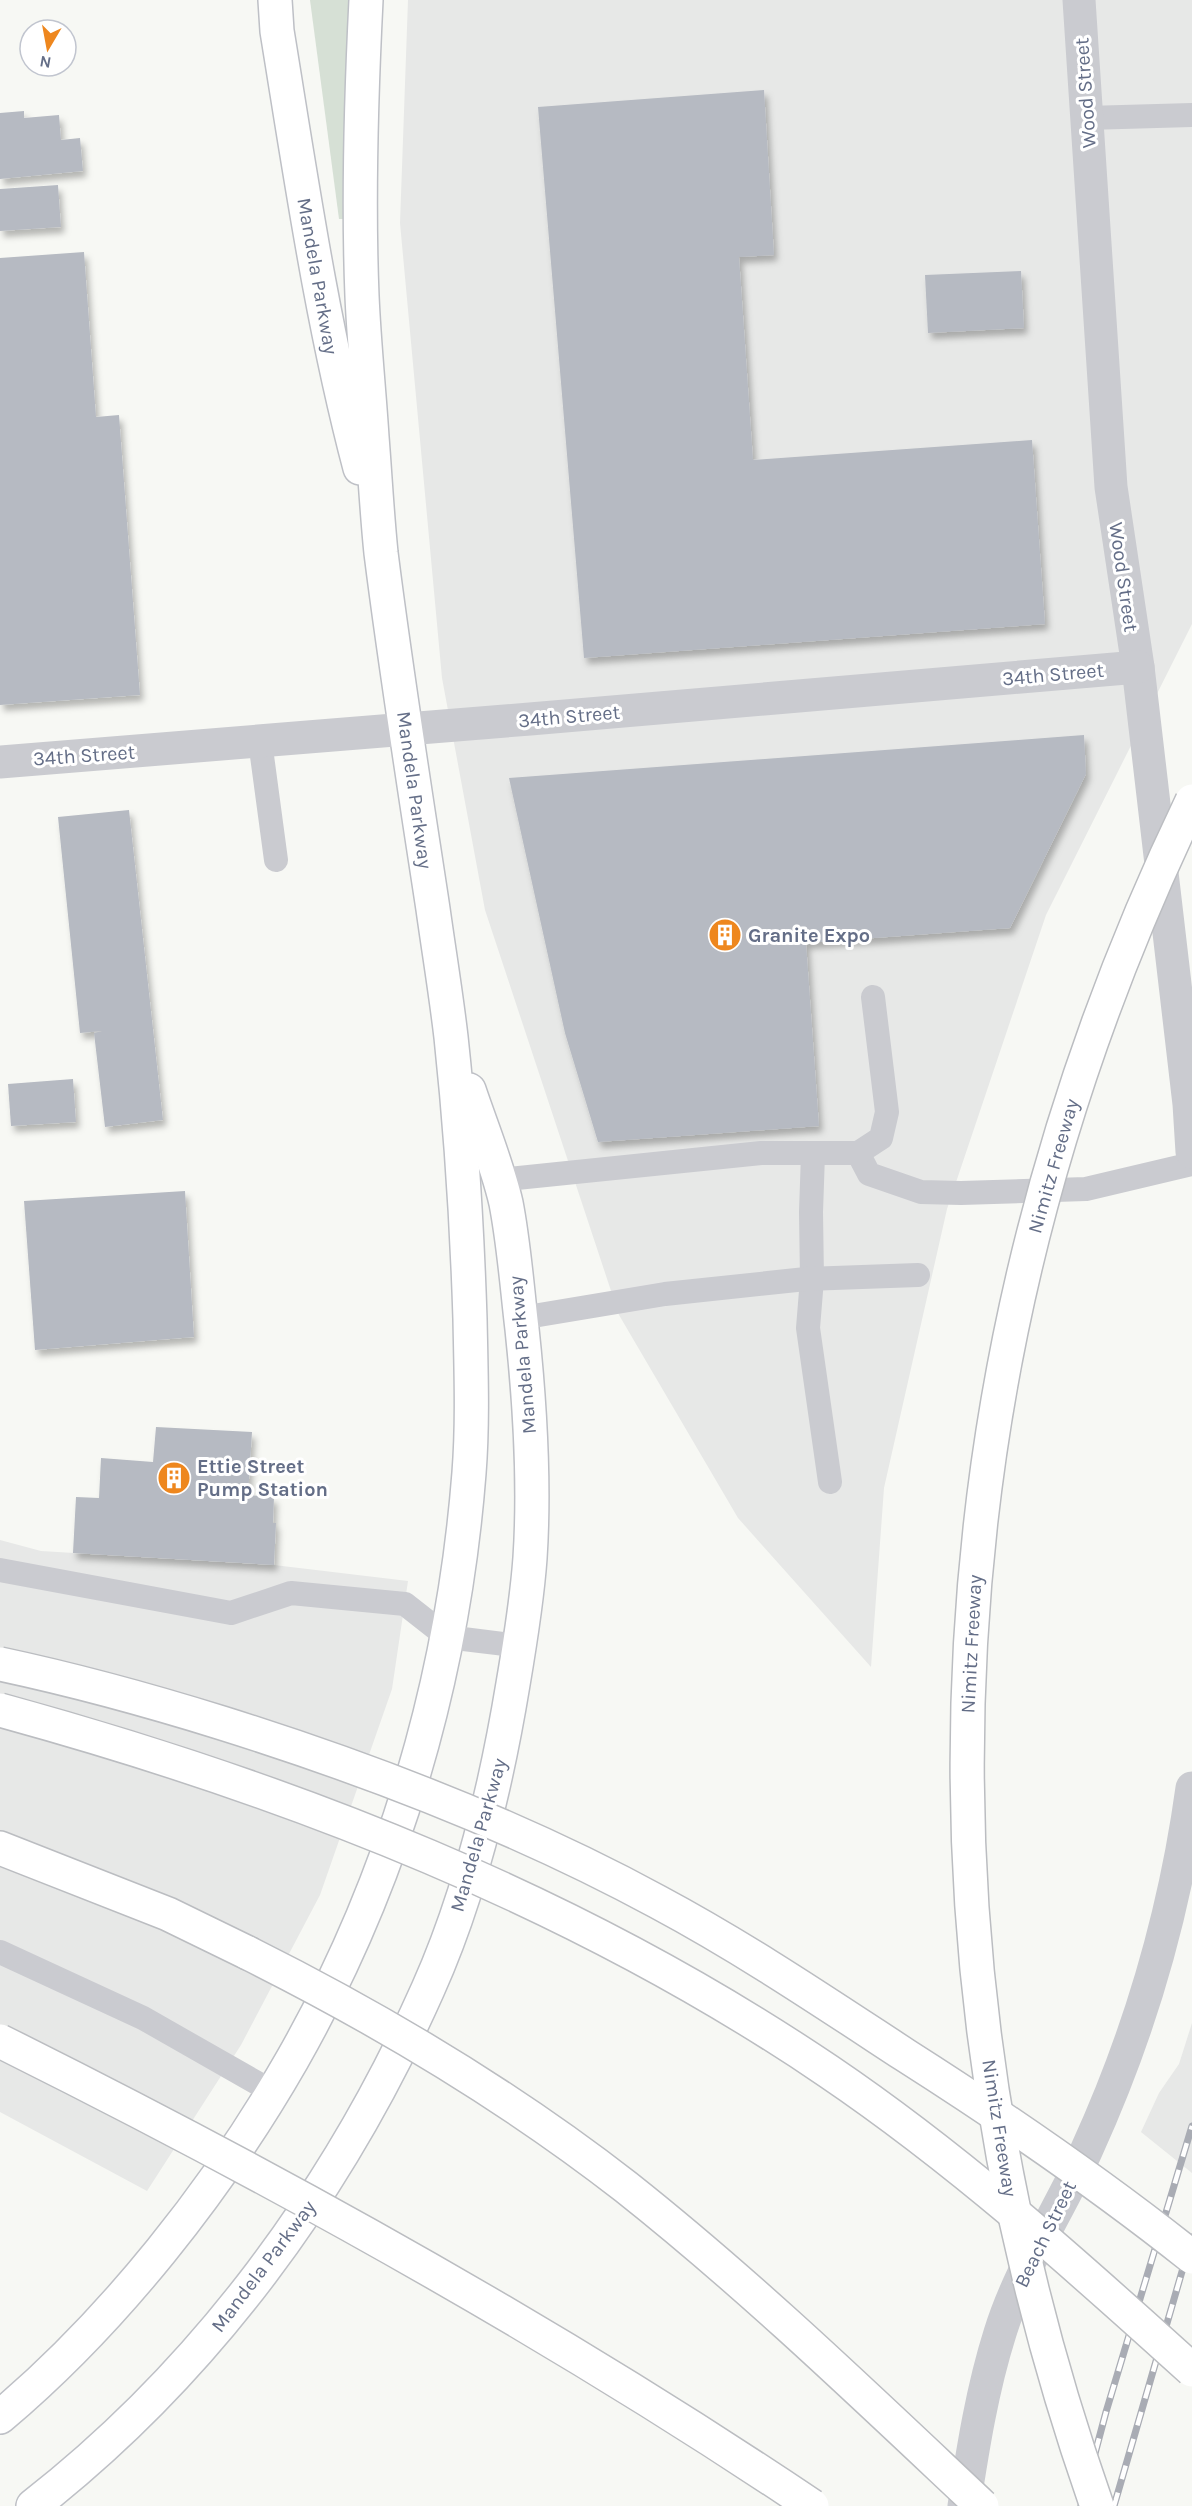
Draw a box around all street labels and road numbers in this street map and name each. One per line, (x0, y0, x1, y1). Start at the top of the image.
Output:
street label: Wood Street (1070, 37, 1101, 149)
street label: Mandela Parkway (292, 196, 343, 356)
street label: Wood Street (1104, 521, 1143, 634)
street label: 34th Street (1001, 659, 1105, 690)
street label: 34th Street (517, 701, 621, 732)
street label: Mandela Parkway (392, 710, 437, 870)
street label: 34th Street (32, 740, 136, 771)
street label: Nimitz Freeway (1023, 1096, 1084, 1236)
street label: Mandela Parkway (504, 1275, 541, 1435)
street label: Nimitz Freeway (956, 1574, 987, 1714)
street label: Mandela Parkway (446, 1756, 511, 1915)
street label: Nimitz Freeway (977, 2058, 1022, 2199)
street label: Beach Street (1010, 2177, 1081, 2291)
street label: Mandela Parkway (206, 2196, 320, 2337)

